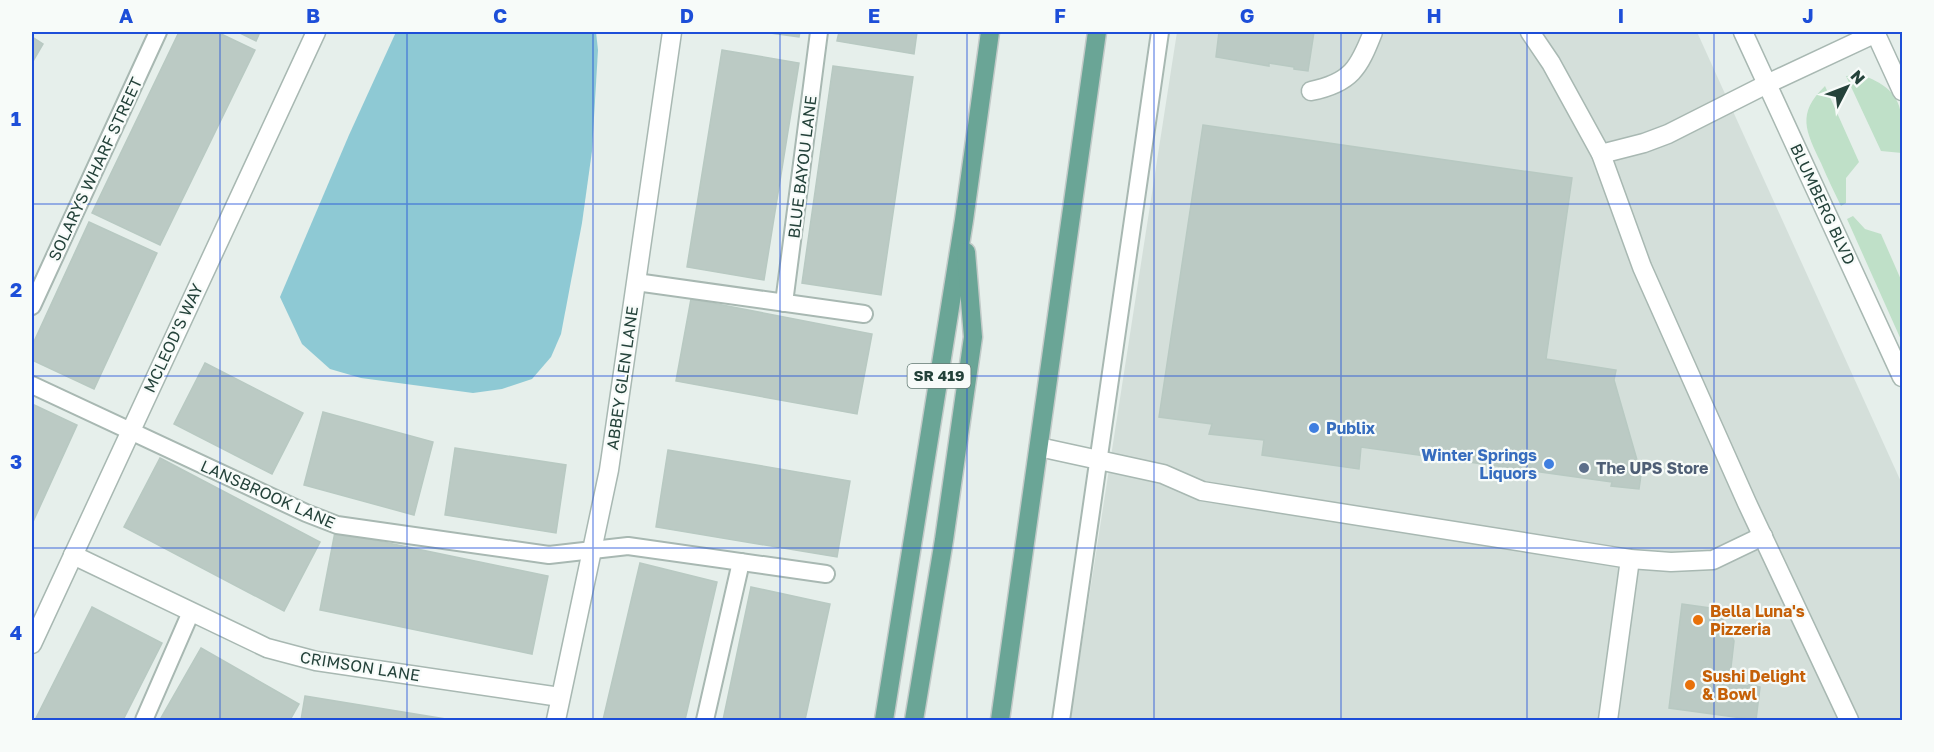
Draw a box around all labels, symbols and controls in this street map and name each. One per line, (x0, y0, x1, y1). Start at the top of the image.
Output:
text: A (119, 3, 133, 27)
text: B (306, 3, 320, 27)
text: C (493, 3, 507, 27)
text: D (680, 3, 694, 27)
text: E (868, 3, 880, 27)
text: F (1054, 3, 1066, 27)
text: G (1240, 3, 1254, 27)
text: H (1426, 3, 1442, 27)
text: I (1618, 3, 1624, 27)
text: J (1802, 3, 1814, 27)
north arrow (1817, 57, 1877, 117)
text: N (1847, 66, 1870, 88)
street label: SOLARYS WHARF STREET (44, 74, 146, 264)
street label: BLUE BAYOU LANE (783, 94, 821, 240)
text: 1 (11, 106, 21, 130)
street label: BLUMBERG BLVD (1786, 140, 1860, 268)
text: 2 (10, 277, 22, 301)
street label: MCLEOD'S WAY (139, 280, 207, 396)
street label: ABBEY GLEN LANE (602, 305, 642, 451)
road number: SR 419 (908, 364, 970, 388)
place label: Publix (1326, 418, 1376, 438)
marker: Publix (1307, 421, 1321, 435)
place label: Winter Springs Liquors (1421, 445, 1537, 483)
text: 3 (10, 449, 22, 473)
street label: LANSBROOK LANE (198, 455, 338, 533)
marker: Winter Springs Liquors (1542, 457, 1556, 471)
place label: The UPS Store (1596, 458, 1709, 478)
marker: The UPS Store (1577, 461, 1591, 475)
place label: Bella Luna's Pizzeria (1710, 601, 1805, 639)
marker: Bella Luna's Pizzeria (1691, 613, 1705, 627)
text: 4 (10, 620, 22, 644)
street label: CRIMSON LANE (299, 647, 421, 685)
place label: Sushi Delight & Bowl (1702, 666, 1806, 704)
marker: Sushi Delight & Bowl (1683, 678, 1697, 692)

